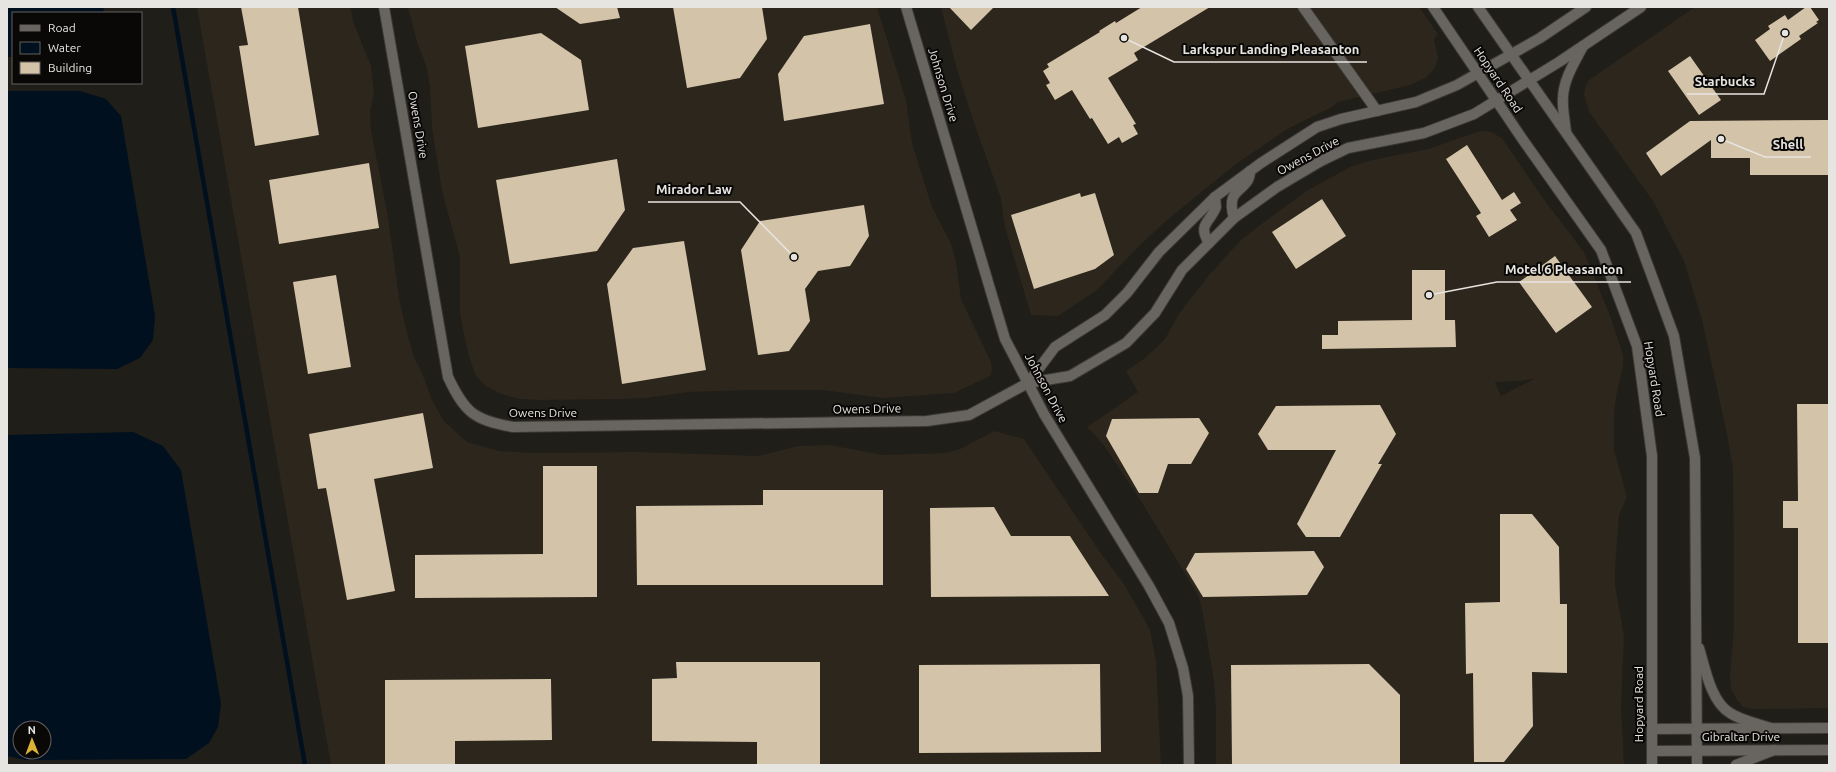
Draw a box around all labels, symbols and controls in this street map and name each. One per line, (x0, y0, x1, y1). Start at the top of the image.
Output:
legend (12, 12, 142, 84)
text: Road (48, 21, 76, 34)
callout: Larkspur Landing Pleasanton (1174, 37, 1367, 62)
text: Water (48, 41, 81, 54)
text: Larkspur Landing Pleasanton (1183, 42, 1359, 56)
street label: Hopyard Road (1472, 44, 1525, 115)
street label: Johnson Drive (926, 46, 961, 123)
text: Building (48, 61, 92, 74)
callout: Starbucks (1687, 69, 1764, 94)
text: Starbucks (1695, 74, 1755, 88)
street label: Owens Drive (406, 90, 431, 160)
callout: Shell (1765, 132, 1811, 157)
street label: Owens Drive (1275, 134, 1341, 177)
text: Shell (1773, 137, 1803, 151)
callout: Mirador Law (648, 177, 740, 202)
text: Mirador Law (656, 182, 732, 196)
callout: Motel 6 Pleasanton (1497, 257, 1631, 282)
text: Motel 6 Pleasanton (1505, 262, 1623, 276)
street label: Hopyard Road (1642, 340, 1667, 418)
street label: Johnson Drive (1023, 351, 1070, 425)
street label: Owens Drive (833, 401, 901, 416)
street label: Owens Drive (509, 406, 577, 419)
street label: Hopyard Road (1632, 666, 1645, 742)
north arrow (12, 720, 52, 760)
text: N (28, 724, 36, 736)
street label: Gibraltar Drive (1702, 730, 1780, 743)

